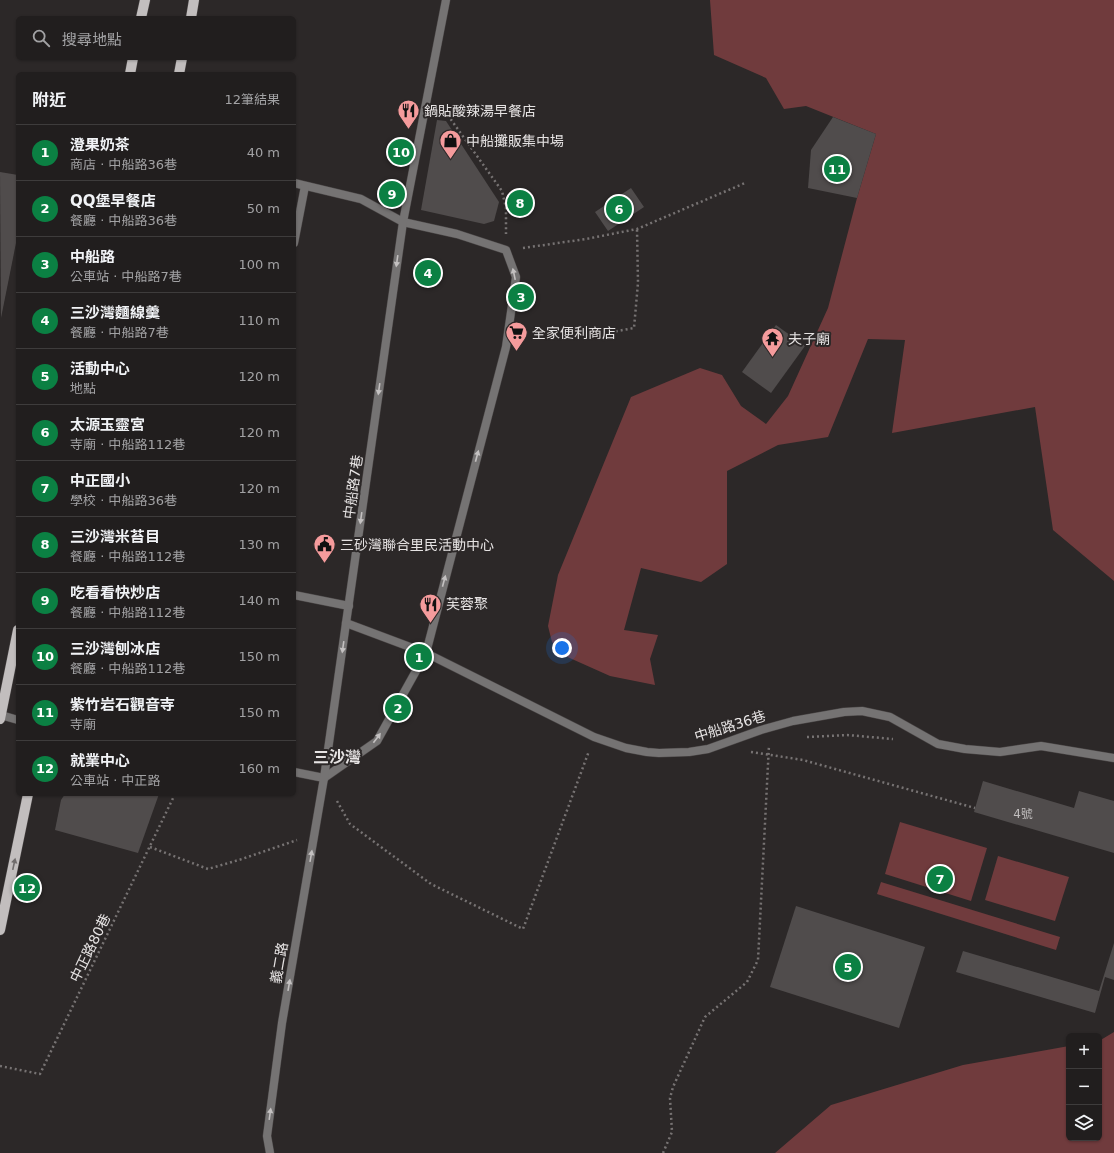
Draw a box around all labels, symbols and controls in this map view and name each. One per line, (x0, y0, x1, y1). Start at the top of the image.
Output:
search box (16, 16, 296, 60)
icon: search (30, 27, 52, 49)
text: 搜尋地點 (62, 31, 122, 49)
text: 附近 (32, 90, 66, 110)
text: 12筆結果 (224, 92, 280, 107)
restaurant icon: 鍋貼酸辣湯早餐店 (396, 98, 422, 131)
place label: 鍋貼酸辣湯早餐店 (424, 103, 536, 119)
shop icon: 中船攤販集中場 (438, 128, 464, 161)
place label: 中船攤販集中場 (466, 133, 564, 149)
text: 澄果奶茶 (70, 136, 130, 154)
pin: 10 (388, 137, 414, 167)
text: 1 (40, 145, 50, 160)
text: 40 m (247, 145, 280, 160)
pin: 11 (824, 154, 850, 184)
text: 商店 · 中船路36巷 (70, 157, 177, 172)
pin: 9 (379, 179, 405, 209)
pin: 8 (507, 188, 533, 218)
text: QQ堡早餐店 (70, 192, 156, 210)
pin: 6 (606, 194, 632, 224)
text: 2 (40, 201, 50, 216)
text: 50 m (247, 201, 280, 216)
text: 餐廳 · 中船路36巷 (70, 213, 177, 228)
text: 中船路 (70, 248, 115, 266)
one-way arrow (394, 255, 400, 267)
text: 3 (40, 257, 50, 272)
text: 100 m (238, 257, 280, 272)
pin: 4 (415, 258, 441, 288)
one-way arrow (510, 268, 516, 281)
text: 公車站 · 中船路7巷 (70, 269, 182, 284)
pin: 3 (508, 282, 534, 312)
text: 三沙灣麵線羹 (70, 304, 160, 322)
text: 4 (40, 313, 50, 328)
text: 110 m (238, 313, 280, 328)
supermarket icon: 全家便利商店 (504, 320, 530, 353)
text: 餐廳 · 中船路7巷 (70, 325, 169, 340)
place label: 全家便利商店 (532, 325, 616, 341)
temple icon: 夫子廟 (760, 326, 786, 359)
place label: 夫子廟 (788, 331, 830, 347)
text: 活動中心 (70, 360, 130, 378)
text: 5 (40, 369, 50, 384)
text: 120 m (238, 369, 280, 384)
text: 地點 (70, 381, 96, 396)
one-way arrow (376, 383, 382, 396)
text: 太源玉靈宮 (70, 416, 145, 434)
text: 6 (40, 425, 50, 440)
text: 120 m (238, 425, 280, 440)
text: 寺廟 · 中船路112巷 (70, 437, 185, 452)
one-way arrow (475, 450, 481, 462)
street label: 中船路7巷 (341, 454, 365, 520)
text: 中正國小 (70, 472, 130, 490)
text: 7 (40, 481, 50, 496)
text: 120 m (238, 481, 280, 496)
text: 學校 · 中船路36巷 (70, 493, 177, 508)
one-way arrow (358, 512, 364, 524)
text: 三沙灣米苔目 (70, 528, 160, 546)
public building icon: 三砂灣聯合里民活動中心 (311, 532, 337, 565)
text: 8 (40, 537, 50, 552)
text: 130 m (238, 537, 280, 552)
place label: 三砂灣聯合里民活動中心 (340, 537, 494, 553)
text: 餐廳 · 中船路112巷 (70, 549, 185, 564)
one-way arrow (442, 575, 448, 588)
text: 吃看看快炒店 (70, 584, 160, 602)
restaurant icon: 芙蓉聚 (417, 591, 443, 624)
text: 9 (40, 593, 50, 608)
text: 140 m (238, 593, 280, 608)
place label: 芙蓉聚 (446, 596, 488, 612)
text: 餐廳 · 中船路112巷 (70, 605, 185, 620)
your location (552, 638, 572, 658)
text: 三沙灣刨冰店 (70, 640, 160, 658)
one-way arrow (340, 641, 346, 653)
pin: 1 (406, 642, 432, 672)
text: 10 (36, 649, 54, 664)
text: 150 m (238, 649, 280, 664)
text: 餐廳 · 中船路112巷 (70, 661, 185, 676)
pin: 2 (385, 693, 411, 723)
text: 紫竹岩石觀音寺 (70, 696, 175, 714)
text: 11 (36, 705, 54, 720)
text: 150 m (238, 705, 280, 720)
street label: 中船路36巷 (692, 708, 768, 744)
text: 寺廟 (70, 717, 96, 732)
one-way arrow (373, 733, 381, 744)
district label: 三沙灣 (313, 748, 361, 767)
text: 就業中心 (70, 752, 130, 770)
text: 12 (36, 761, 54, 776)
text: 160 m (238, 761, 280, 776)
text: 公車站 · 中正路 (70, 773, 160, 788)
house number: 4號 (1013, 807, 1033, 821)
one-way arrow (308, 850, 314, 863)
one-way arrow (11, 858, 17, 870)
pin: 7 (927, 864, 953, 894)
pin: 12 (14, 873, 40, 903)
street label: 中正路80巷 (67, 911, 113, 985)
street label: 義二路 (267, 941, 291, 985)
pin: 5 (835, 952, 861, 982)
one-way arrow (286, 978, 292, 991)
map controls (1066, 1033, 1102, 1141)
button: + (1066, 1033, 1102, 1069)
button: − (1066, 1069, 1102, 1105)
button: layers (1066, 1105, 1102, 1141)
one-way arrow (267, 1108, 273, 1121)

